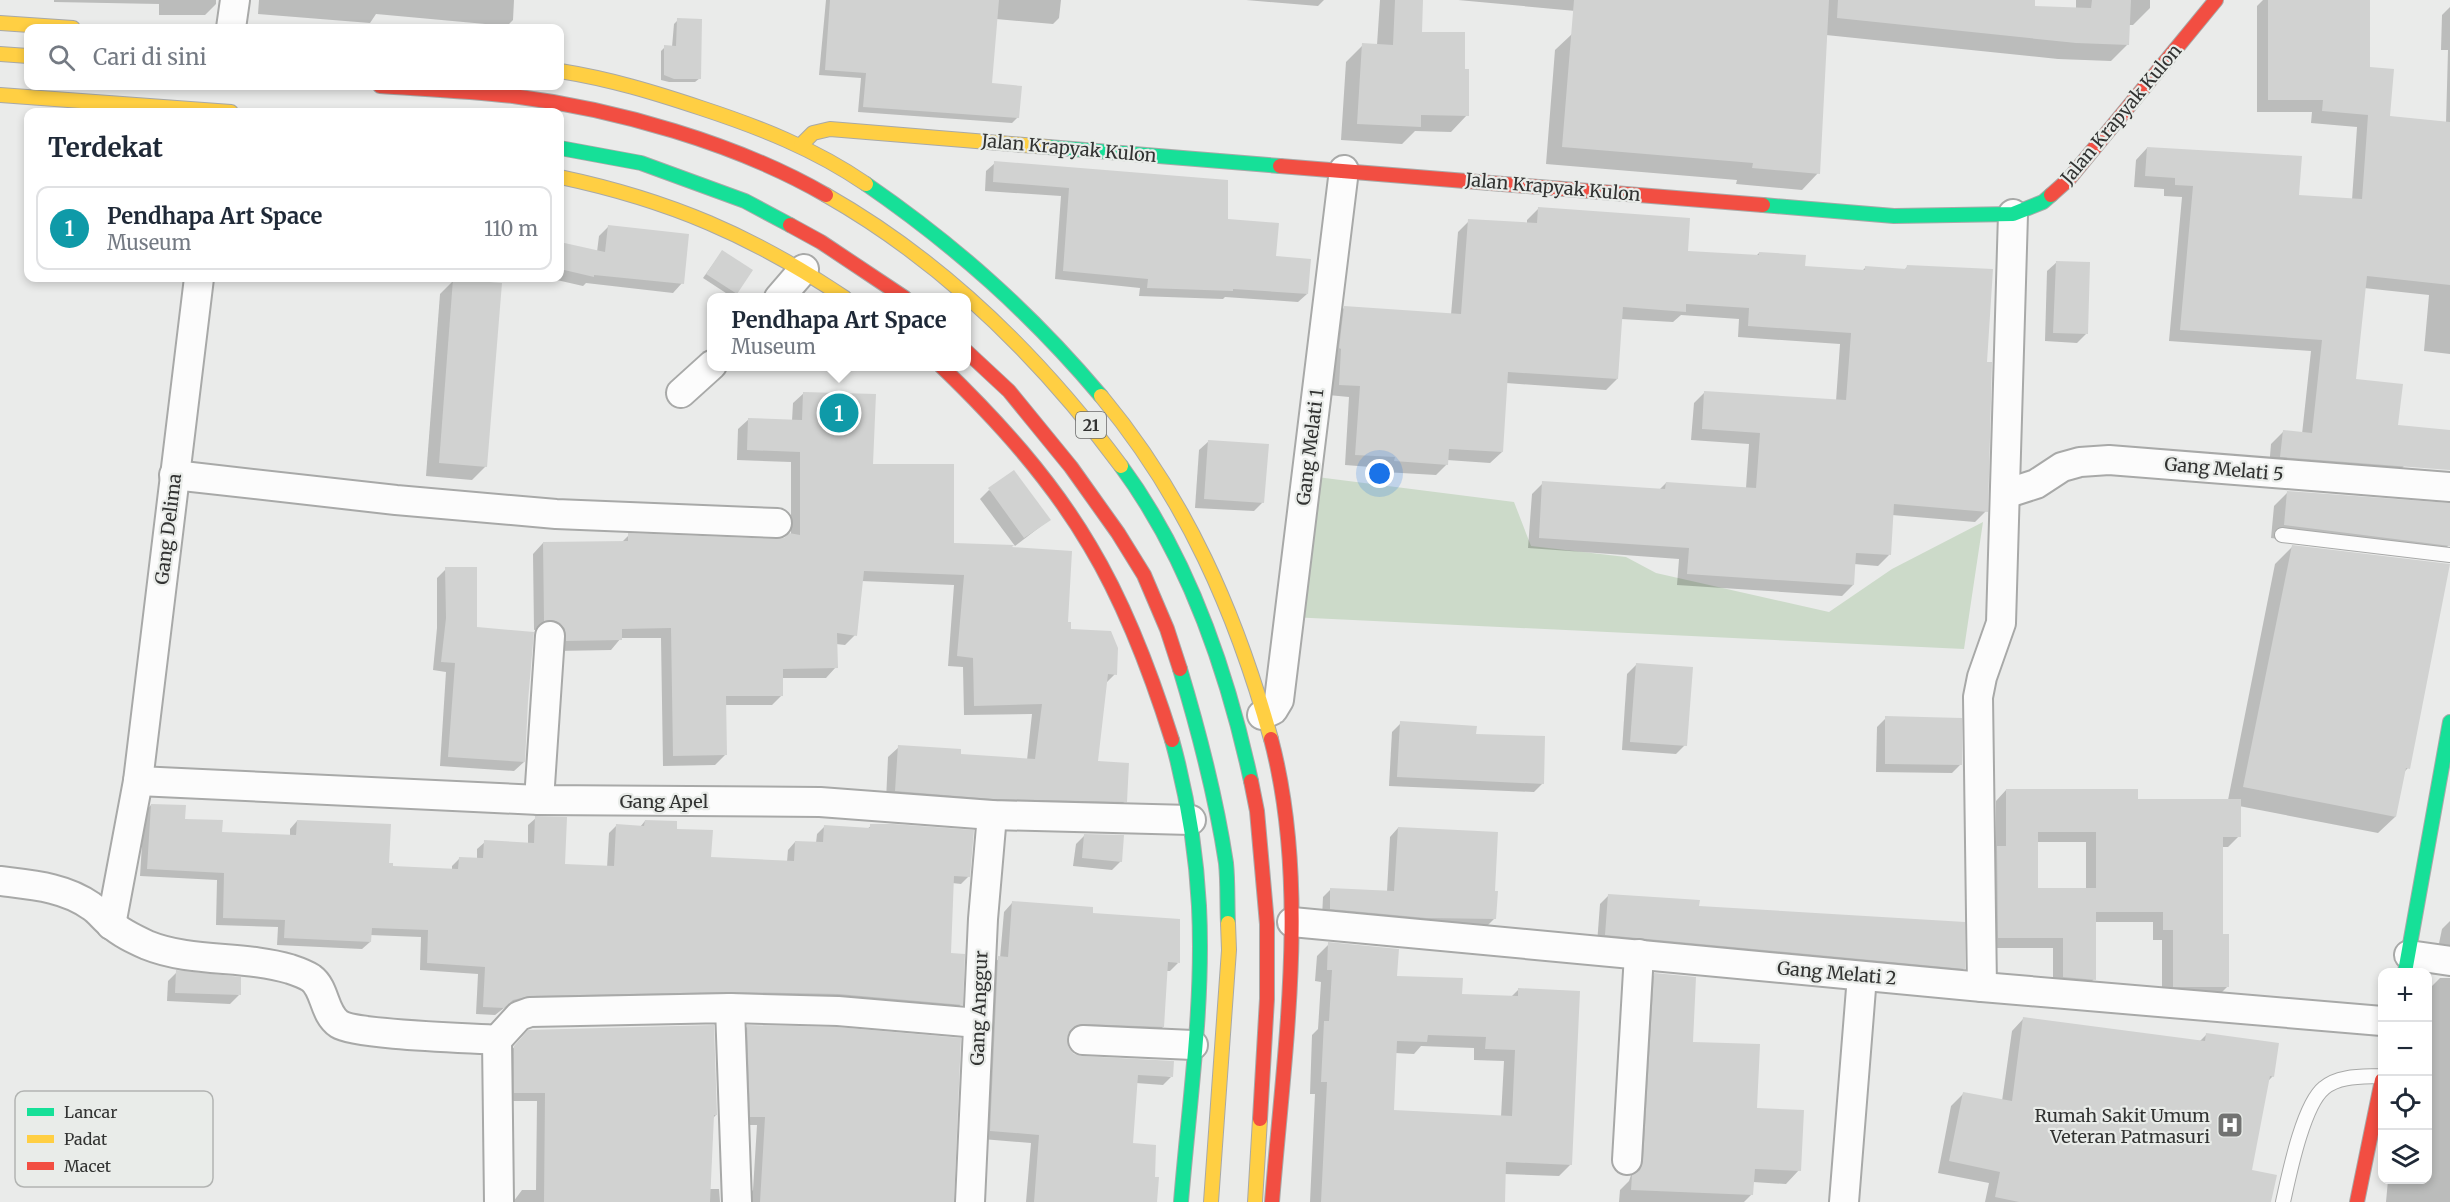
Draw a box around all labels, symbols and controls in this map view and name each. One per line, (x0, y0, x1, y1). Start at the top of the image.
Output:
search box (24, 24, 564, 90)
street label: Jalan Krapyak Kulon (2055, 39, 2186, 189)
icon: search (45, 41, 78, 74)
text: Cari di sini (93, 43, 207, 71)
street label: Jalan Krapyak Kulon (979, 129, 1158, 167)
text: Terdekat (48, 131, 163, 164)
street label: Jalan Krapyak Kulon (1463, 168, 1642, 206)
text: Pendhapa Art Space (107, 202, 322, 230)
text: 1 (65, 216, 74, 241)
text: 110 m (484, 216, 538, 241)
text: Museum (107, 230, 191, 255)
popup (707, 293, 971, 371)
text: Pendhapa Art Space (731, 306, 947, 334)
text: Museum (731, 334, 816, 359)
street label: Gang Melati 1 (1291, 388, 1329, 506)
pin: 1 (820, 390, 858, 436)
road number: 21 (1076, 412, 1106, 438)
street label: Gang Melati 5 (2164, 452, 2284, 486)
your location (1365, 459, 1394, 488)
street label: Gang Delima (150, 472, 186, 586)
street label: Gang Apel (620, 790, 709, 813)
street label: Gang Anggur (965, 950, 993, 1066)
street label: Gang Melati 2 (1776, 956, 1898, 990)
map controls (2378, 968, 2432, 1184)
button: + (2378, 968, 2432, 1022)
button: − (2378, 1022, 2432, 1076)
button: locate (2378, 1076, 2432, 1130)
legend (15, 1091, 213, 1187)
text: Lancar (64, 1102, 117, 1122)
place label: Rumah Sakit Umum Veteran Patmasuri (2034, 1104, 2210, 1148)
hospital icon: Rumah Sakit Umum Veteran Patmasuri (2215, 1110, 2245, 1140)
text: Padat (64, 1129, 108, 1149)
button: layers (2378, 1130, 2432, 1184)
text: Macet (64, 1156, 112, 1176)

